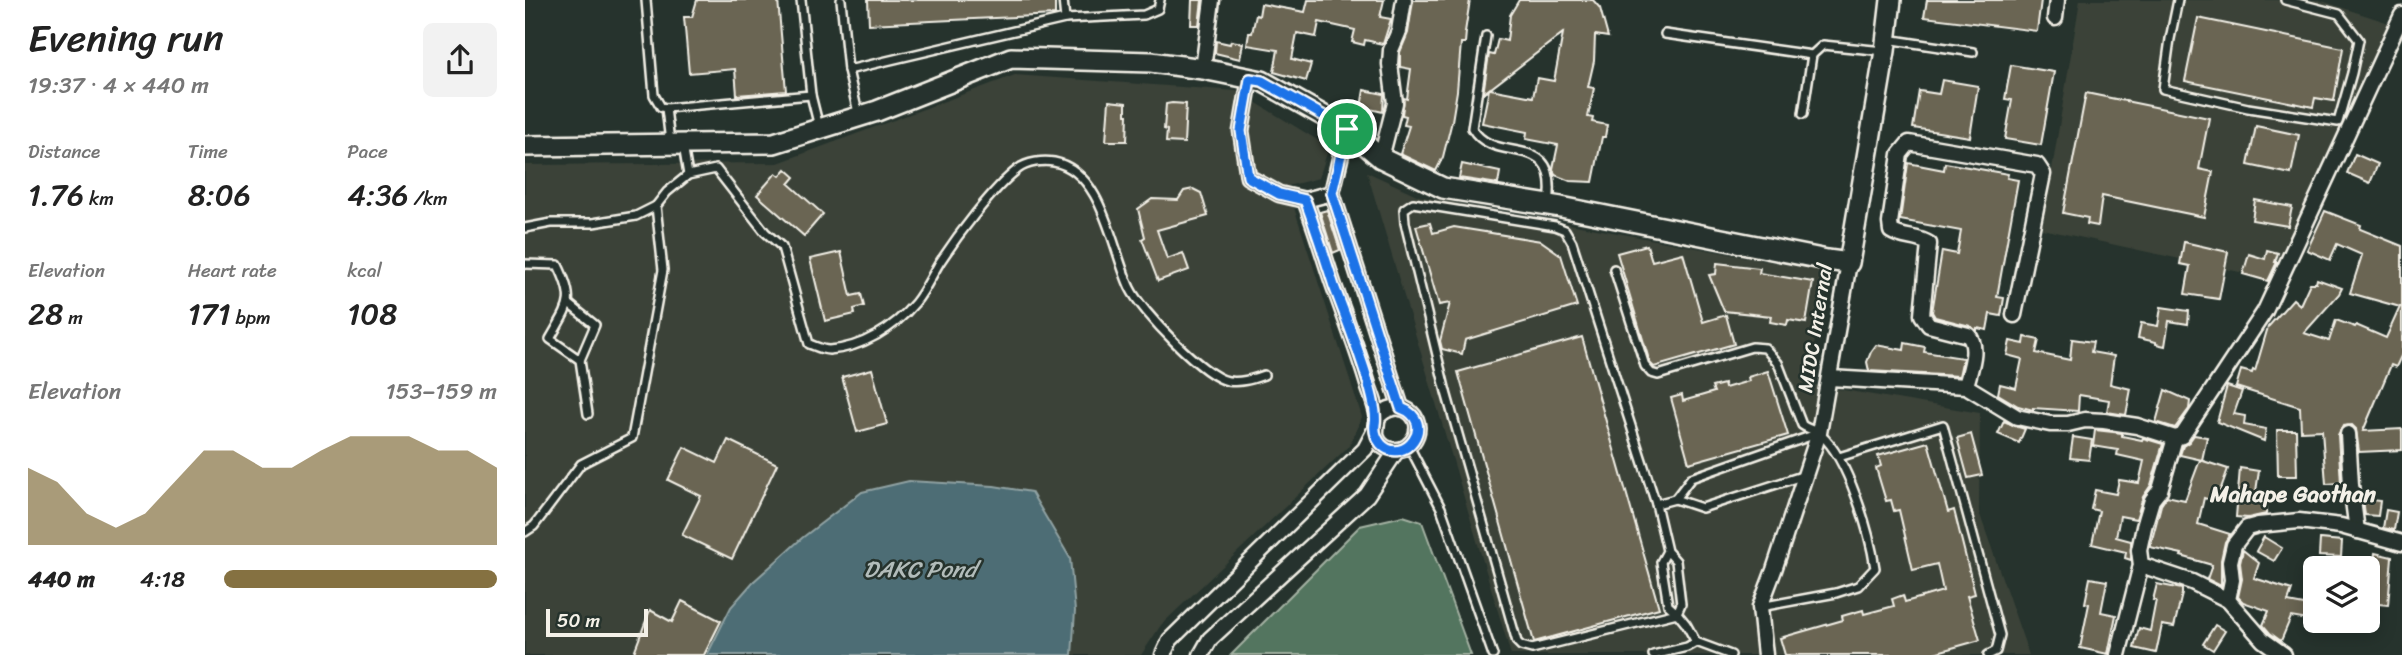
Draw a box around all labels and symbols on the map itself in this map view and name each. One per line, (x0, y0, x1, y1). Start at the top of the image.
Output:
pin (1317, 99, 1377, 159)
street label: MIDC Internal (1786, 260, 1844, 395)
district label: Mahape Gaothan (2209, 474, 2377, 515)
water label: DAKC Pond (864, 549, 982, 590)
scale bar (546, 606, 647, 638)

